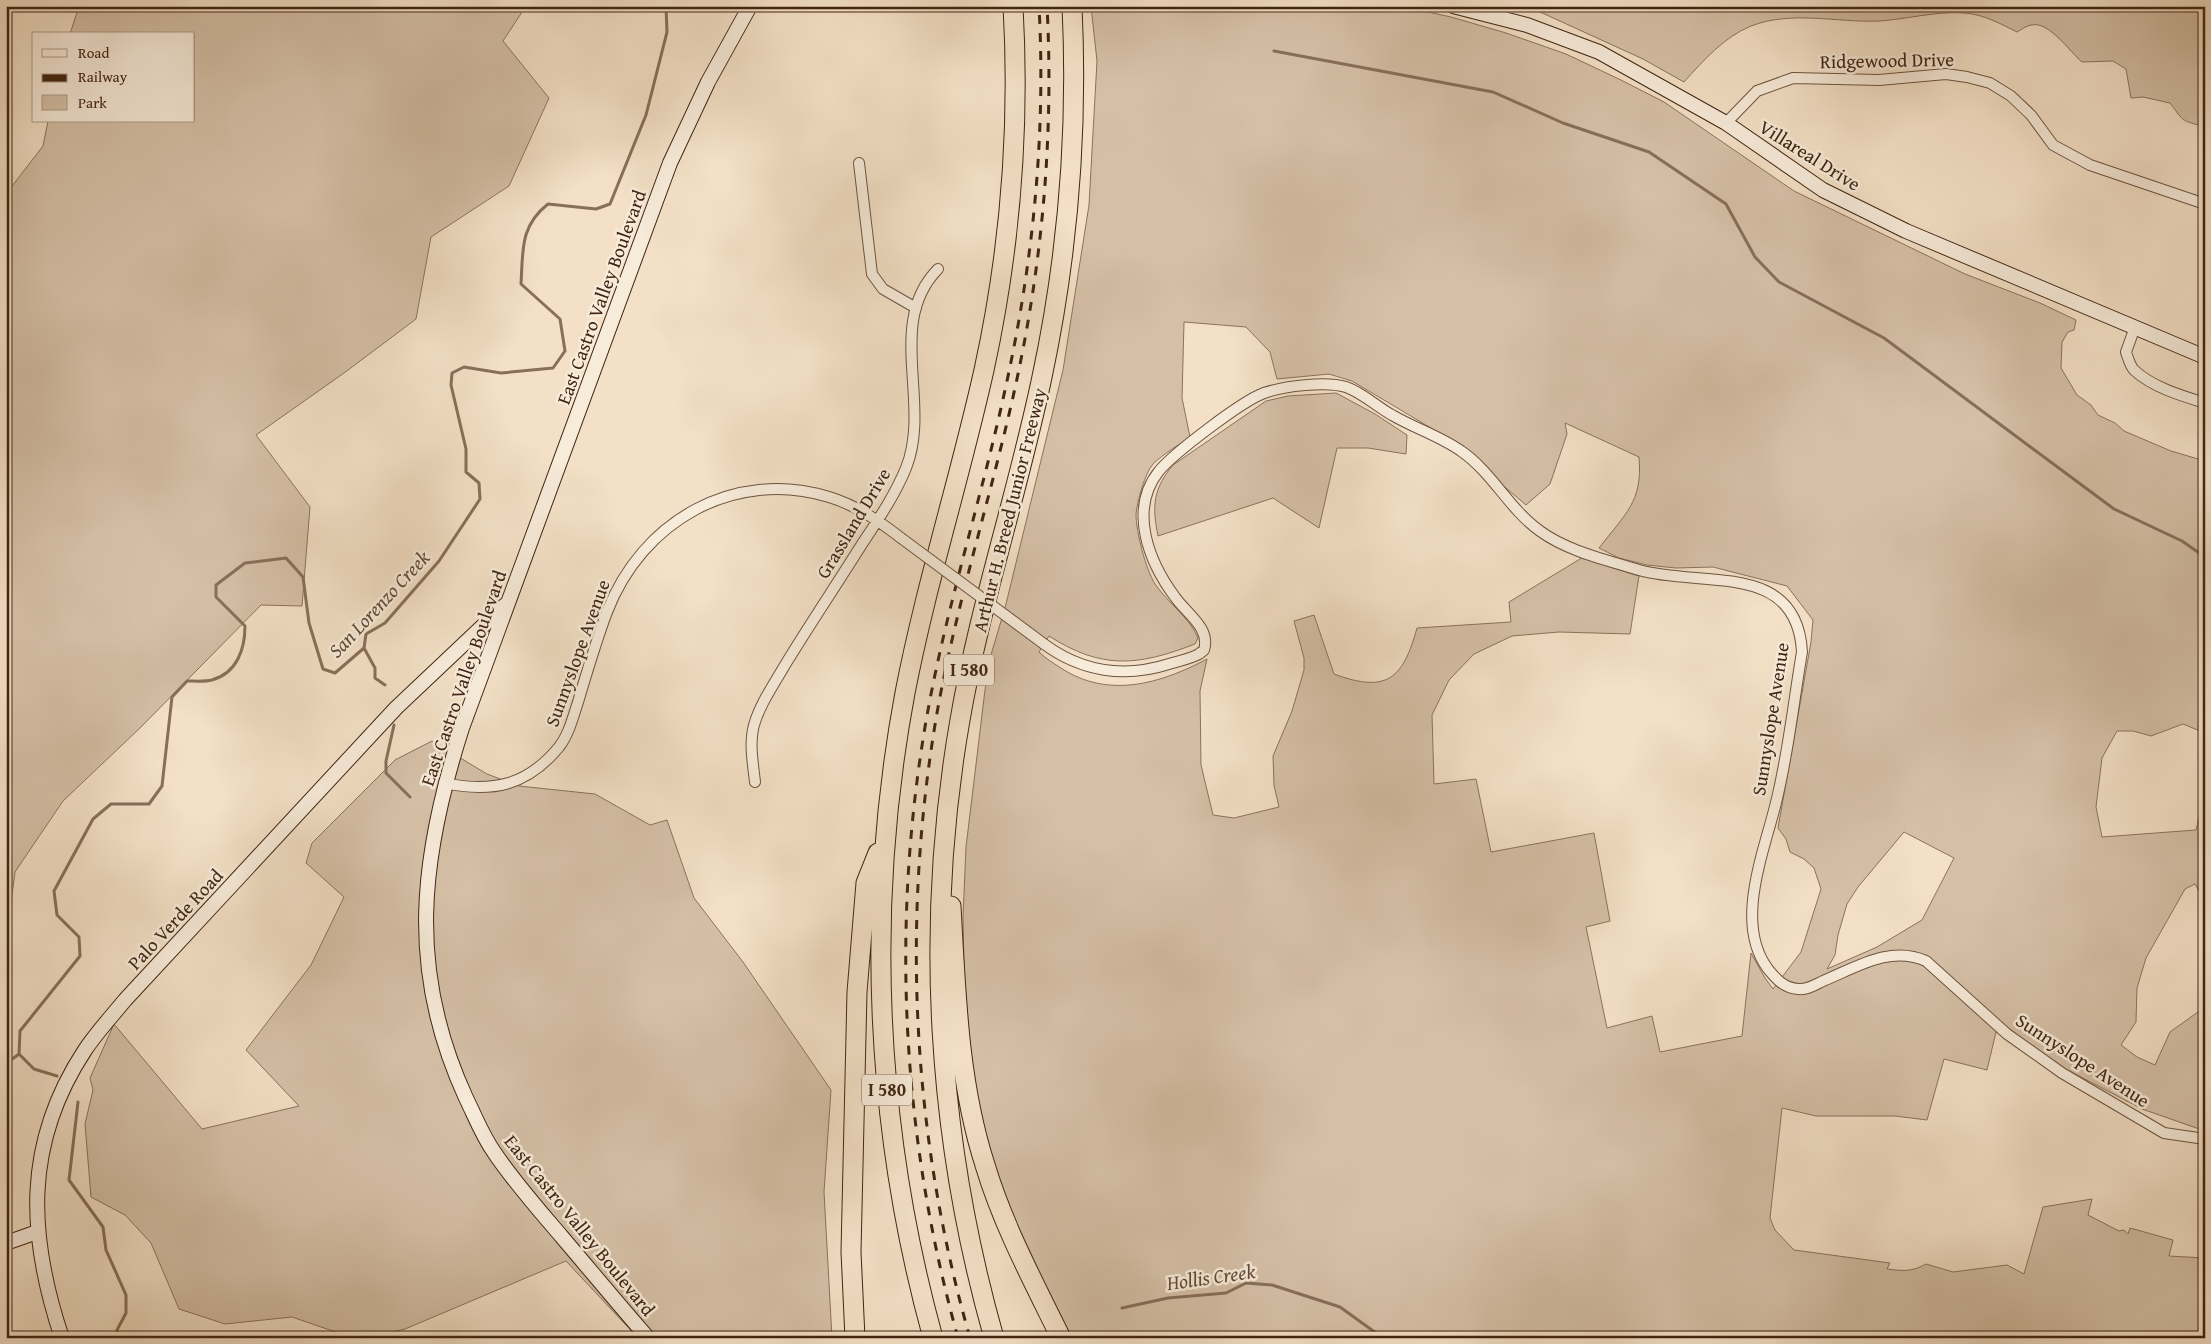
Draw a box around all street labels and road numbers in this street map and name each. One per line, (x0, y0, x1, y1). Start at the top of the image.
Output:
street label: Ridgewood Drive (1820, 45, 1954, 75)
street label: Villareal Drive (1754, 113, 1866, 197)
street label: East Castro Valley Boulevard (549, 185, 653, 408)
street label: Arthur H. Breed Junior Freeway (965, 384, 1053, 635)
street label: Grassland Drive (809, 462, 897, 584)
street label: East Castro Valley Boulevard (413, 566, 513, 790)
street label: Sunnyslope Avenue (537, 575, 617, 730)
street label: Sunnyslope Avenue (1744, 640, 1796, 798)
road number: I 580 (944, 654, 994, 686)
street label: Palo Verde Road (121, 862, 230, 976)
street label: Sunnyslope Avenue (2011, 1006, 2156, 1114)
road number: I 580 (862, 1074, 912, 1106)
street label: East Castro Valley Boulevard (498, 1128, 663, 1322)

